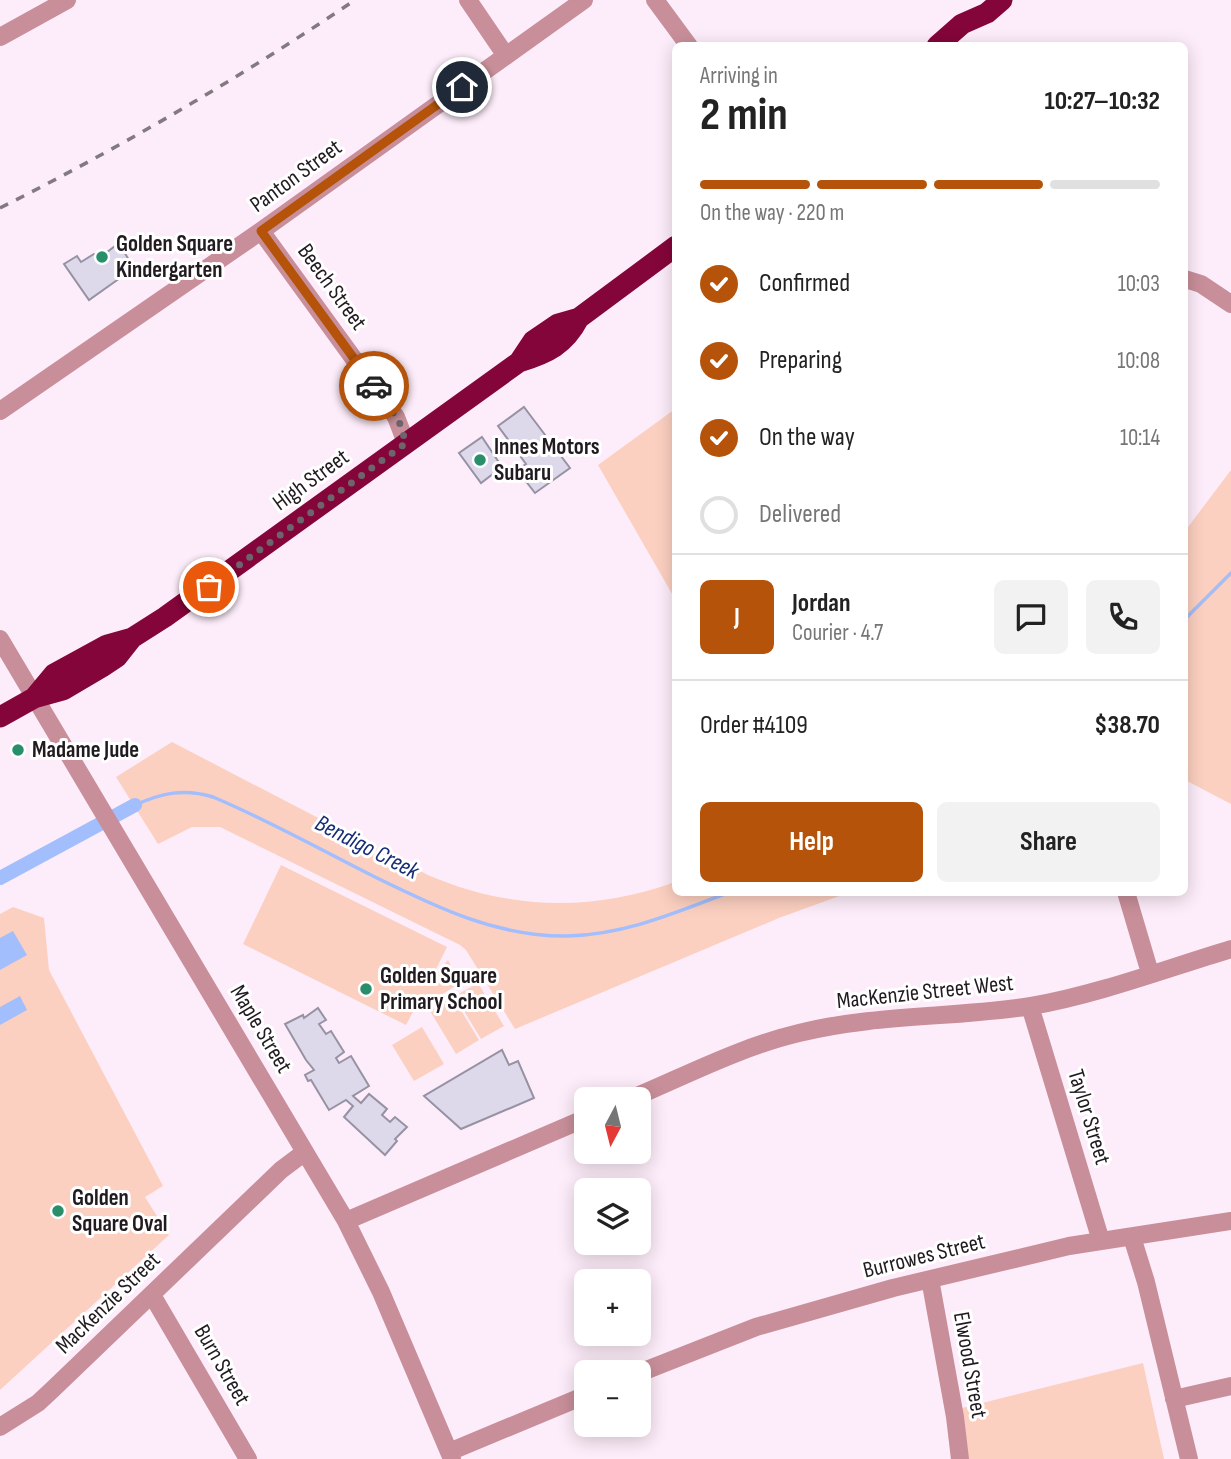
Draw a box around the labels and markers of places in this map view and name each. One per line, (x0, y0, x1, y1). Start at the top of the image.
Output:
pin (432, 57, 492, 117)
place label: Golden Square Kindergarten (116, 230, 233, 284)
marker: Golden Square Kindergarten (94, 249, 110, 265)
place label: Innes Motors Subaru (494, 433, 600, 487)
marker: Innes Motors Subaru (472, 452, 488, 468)
pin (179, 557, 239, 617)
place label: Madame Jude (32, 736, 139, 764)
marker: Madame Jude (10, 742, 26, 758)
place label: Golden Square Primary School (380, 962, 502, 1016)
marker: Golden Square Primary School (358, 981, 374, 997)
place label: Golden Square Oval (72, 1184, 167, 1238)
marker: Golden Square Oval (50, 1203, 66, 1219)

